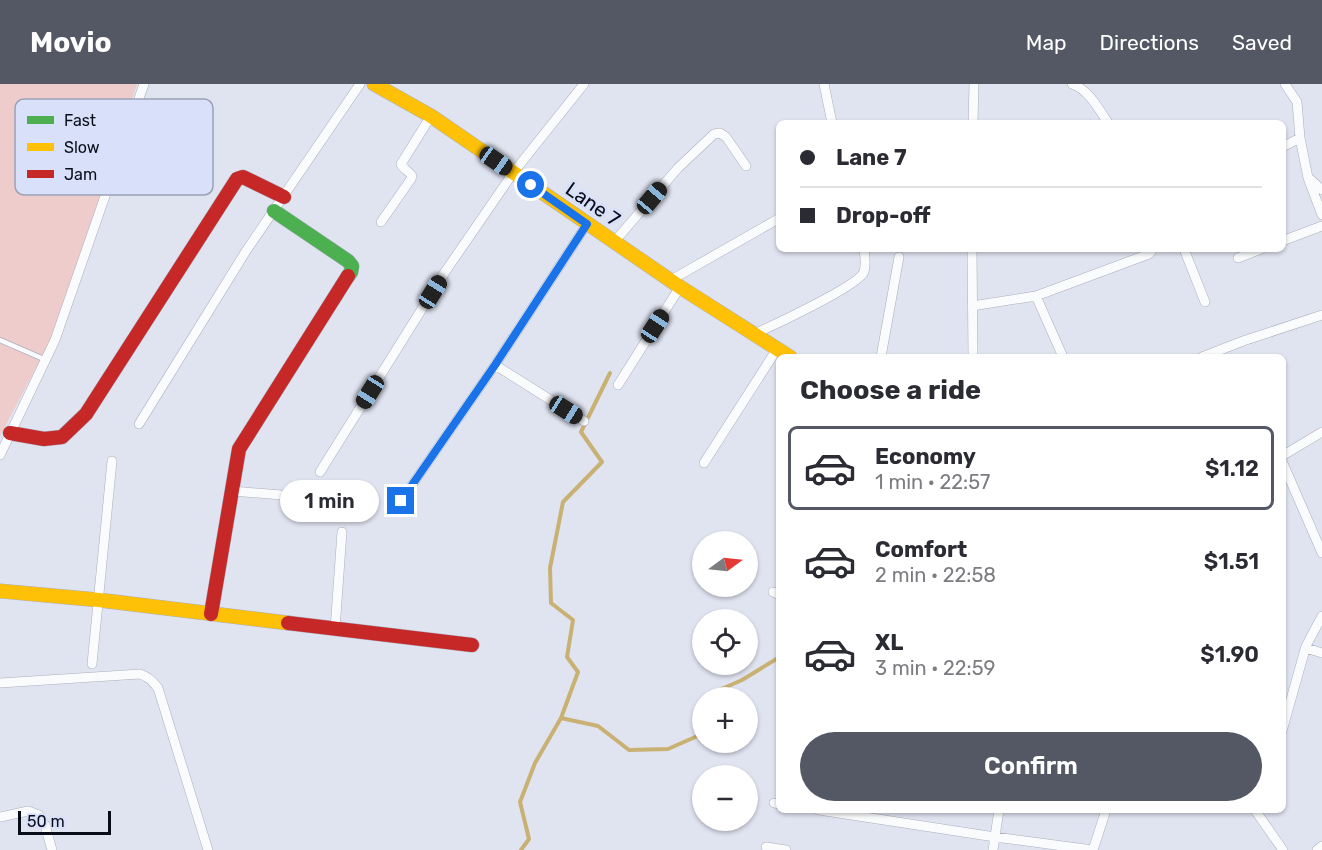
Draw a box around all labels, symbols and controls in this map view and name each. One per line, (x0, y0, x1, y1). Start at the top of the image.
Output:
text: Movio (30, 26, 112, 59)
text: Map (1026, 30, 1067, 55)
text: Directions (1100, 30, 1199, 55)
text: Saved (1232, 30, 1292, 55)
legend (15, 99, 213, 195)
text: Fast (64, 111, 96, 130)
text: Slow (64, 138, 100, 157)
car (476, 143, 516, 179)
text: Lane 7 (836, 144, 907, 171)
text: Jam (64, 165, 97, 184)
route start (517, 171, 544, 198)
street label: Lane 7 (561, 177, 625, 231)
car (634, 178, 670, 218)
text: Drop-off (836, 202, 931, 229)
car (416, 272, 450, 312)
car (638, 306, 672, 346)
car (353, 372, 387, 412)
text: Choose a ride (800, 374, 981, 406)
car (546, 393, 586, 427)
icon: car (803, 441, 857, 495)
text: Economy (875, 443, 976, 470)
text: $1.12 (1205, 455, 1259, 482)
text: 1 min · 22:57 (875, 470, 990, 494)
callout: 1 min (281, 480, 380, 522)
route end (387, 487, 414, 514)
text: 1 min (304, 489, 355, 513)
north arrow (692, 531, 758, 597)
map controls (692, 531, 758, 831)
icon: car (803, 534, 857, 588)
text: Comfort (875, 536, 967, 563)
text: $1.51 (1204, 548, 1259, 575)
text: 2 min · 22:58 (875, 563, 996, 587)
button: locate (692, 609, 758, 675)
icon: car (803, 627, 857, 681)
text: XL (875, 629, 903, 656)
text: $1.90 (1200, 641, 1259, 668)
text: 3 min · 22:59 (875, 656, 995, 680)
button: + (692, 687, 758, 753)
button: Confirm (800, 732, 1262, 801)
button: − (692, 765, 758, 831)
scale bar (18, 808, 111, 836)
text: 50 m (27, 812, 65, 831)

